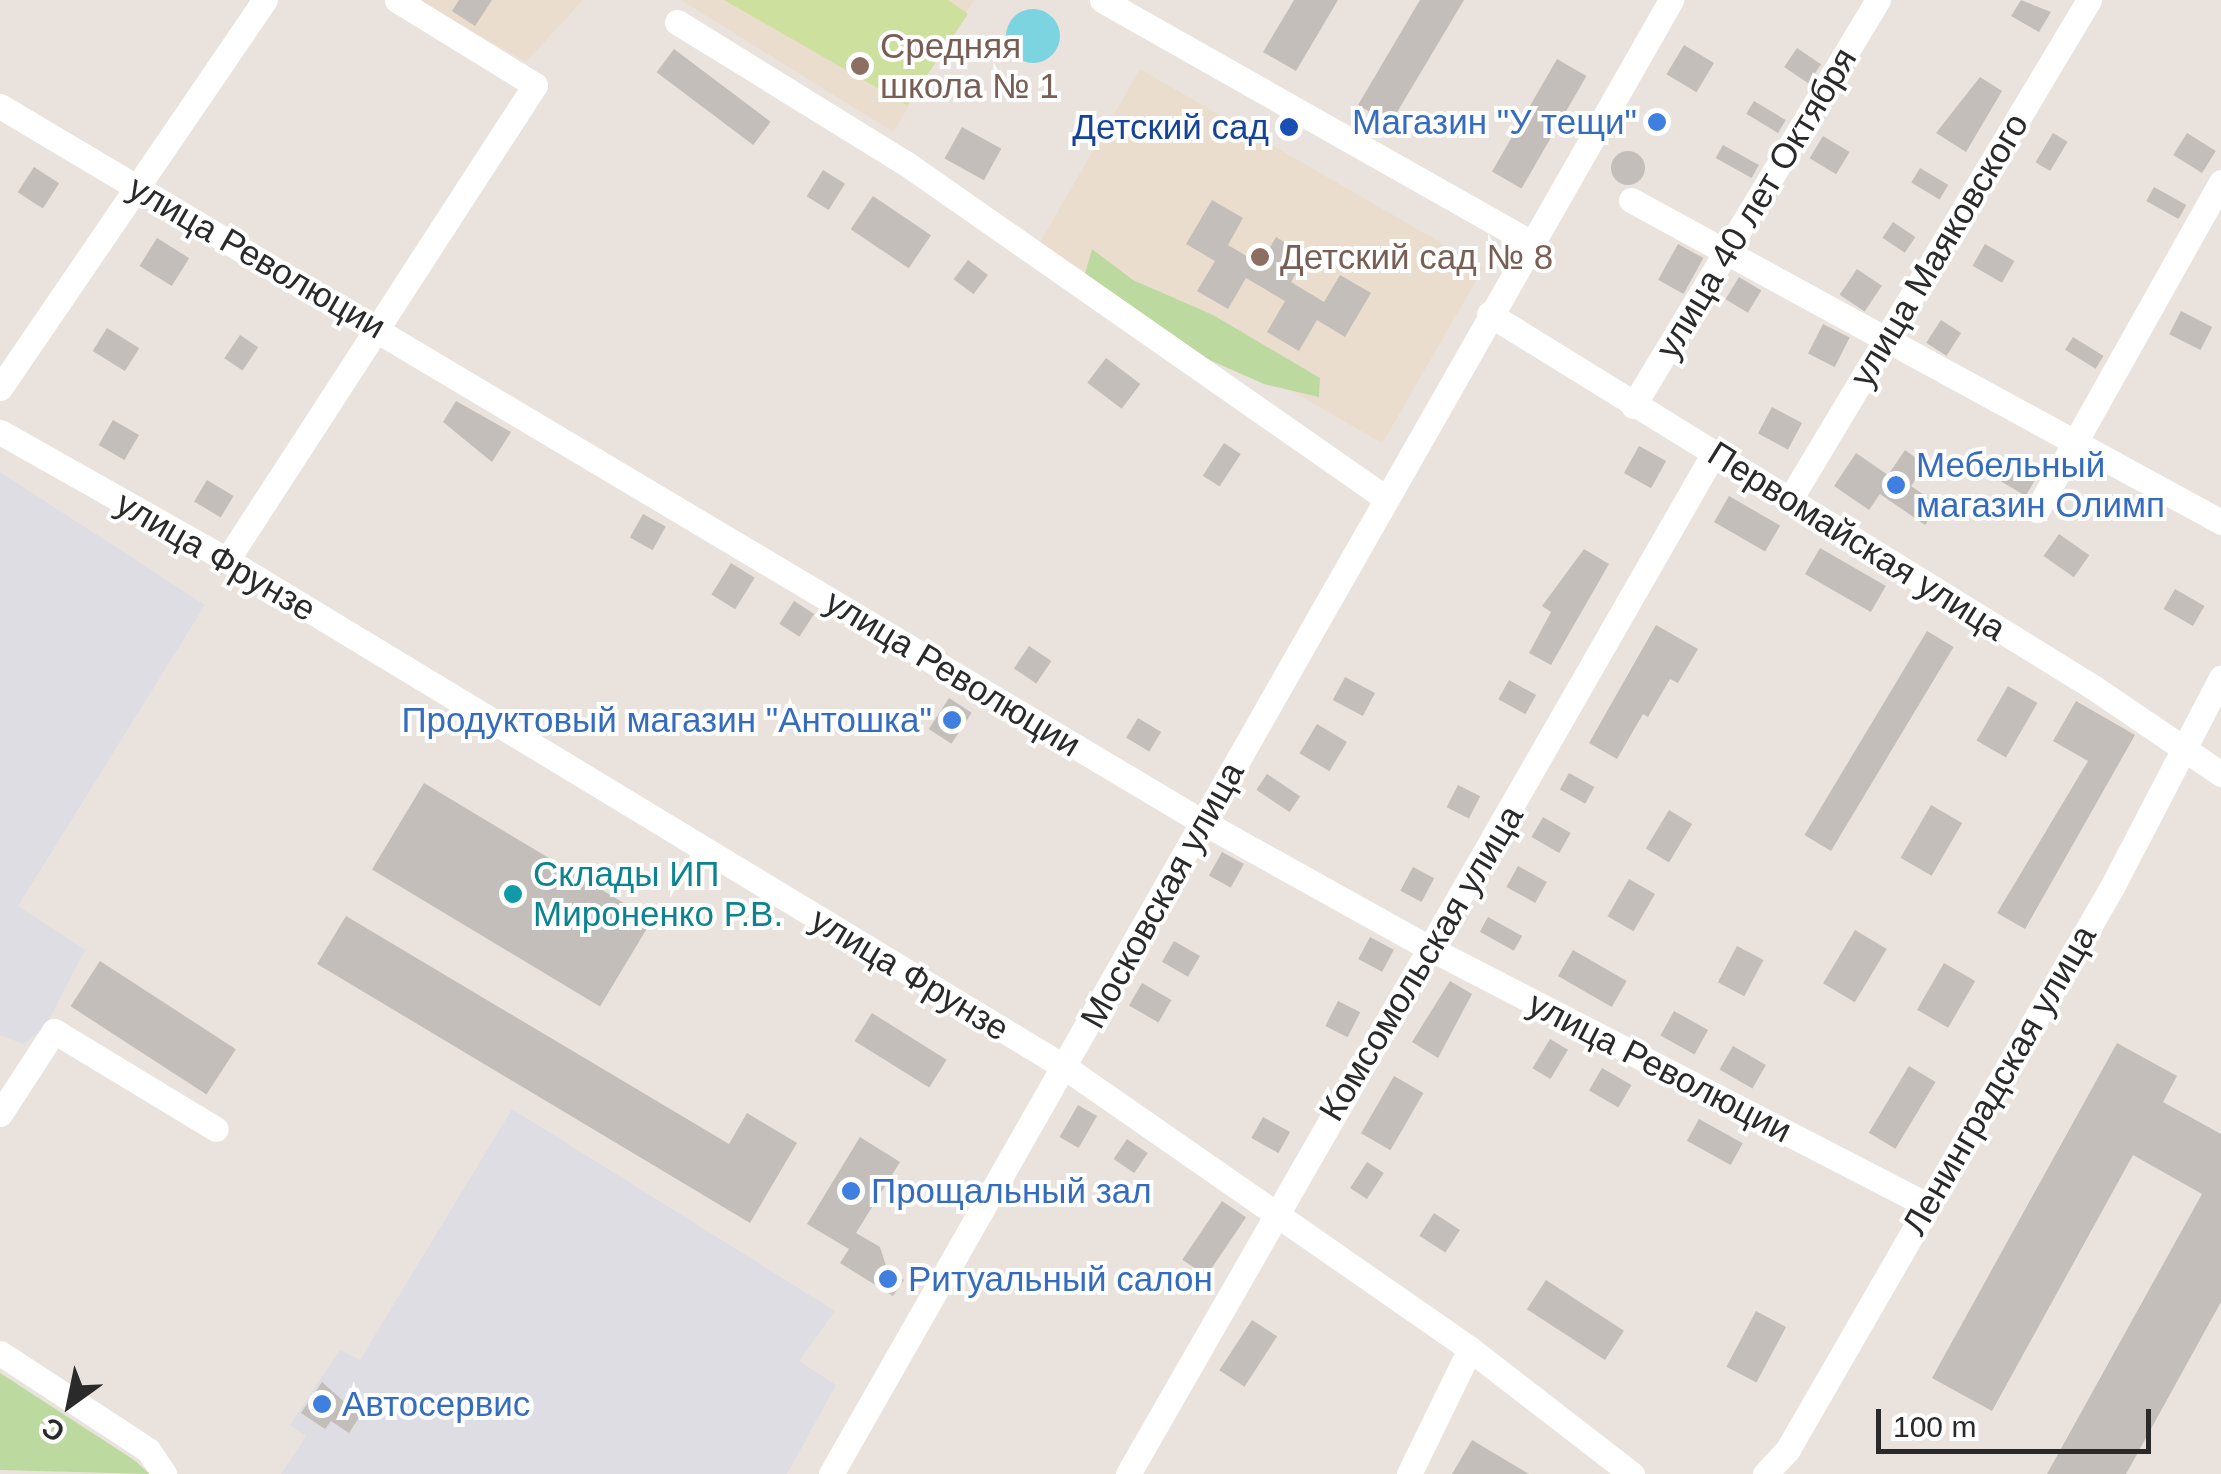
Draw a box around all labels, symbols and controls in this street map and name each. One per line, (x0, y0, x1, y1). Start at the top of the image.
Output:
place label: Средняя школа № 1 (880, 25, 1059, 107)
street label: улица 40 лет Октября (1647, 40, 1865, 366)
marker: Средняя школа № 1 (849, 55, 871, 77)
place label: Магазин "У тещи" (1352, 101, 1637, 143)
place label: Детский сад (1072, 106, 1269, 148)
street label: улица Маяковского (1841, 106, 2037, 394)
marker: Магазин "У тещи" (1646, 111, 1668, 133)
marker: Детский сад (1278, 116, 1300, 138)
street label: улица Революции (121, 166, 393, 348)
place label: Детский сад № 8 (1280, 236, 1553, 278)
marker: Детский сад № 8 (1249, 246, 1271, 268)
street label: Первомайская улица (1701, 432, 2013, 650)
place label: Мебельный магазин Олимп (1916, 444, 2165, 526)
marker: Мебельный магазин Олимп (1885, 474, 1907, 496)
street label: улица Фрунзе (109, 482, 323, 630)
street label: улица Революции (818, 580, 1088, 766)
place label: Продуктовый магазин "Антошка" (401, 699, 932, 741)
marker: Продуктовый магазин "Антошка" (941, 709, 963, 731)
street label: Московская улица (1071, 755, 1253, 1035)
street label: Комсомольская улица (1310, 798, 1532, 1128)
place label: Склады ИП Мироненко Р.В. (533, 853, 783, 935)
marker: Склады ИП Мироненко Р.В. (502, 883, 524, 905)
street label: улица Фрунзе (803, 898, 1017, 1050)
street label: Ленинградская улица (1893, 918, 2105, 1242)
street label: улица Революции (1521, 982, 1799, 1152)
place label: Прощальный зал (871, 1170, 1152, 1212)
marker: Прощальный зал (840, 1180, 862, 1202)
place label: Ритуальный салон (908, 1258, 1213, 1300)
marker: Ритуальный салон (877, 1268, 899, 1290)
north arrow (20, 1354, 120, 1454)
place label: Автосервис (342, 1383, 530, 1425)
scale bar (1881, 1389, 2156, 1451)
marker: Автосервис (311, 1393, 333, 1415)
text: 100 m (1893, 1410, 1976, 1443)
text: С (36, 1411, 70, 1448)

